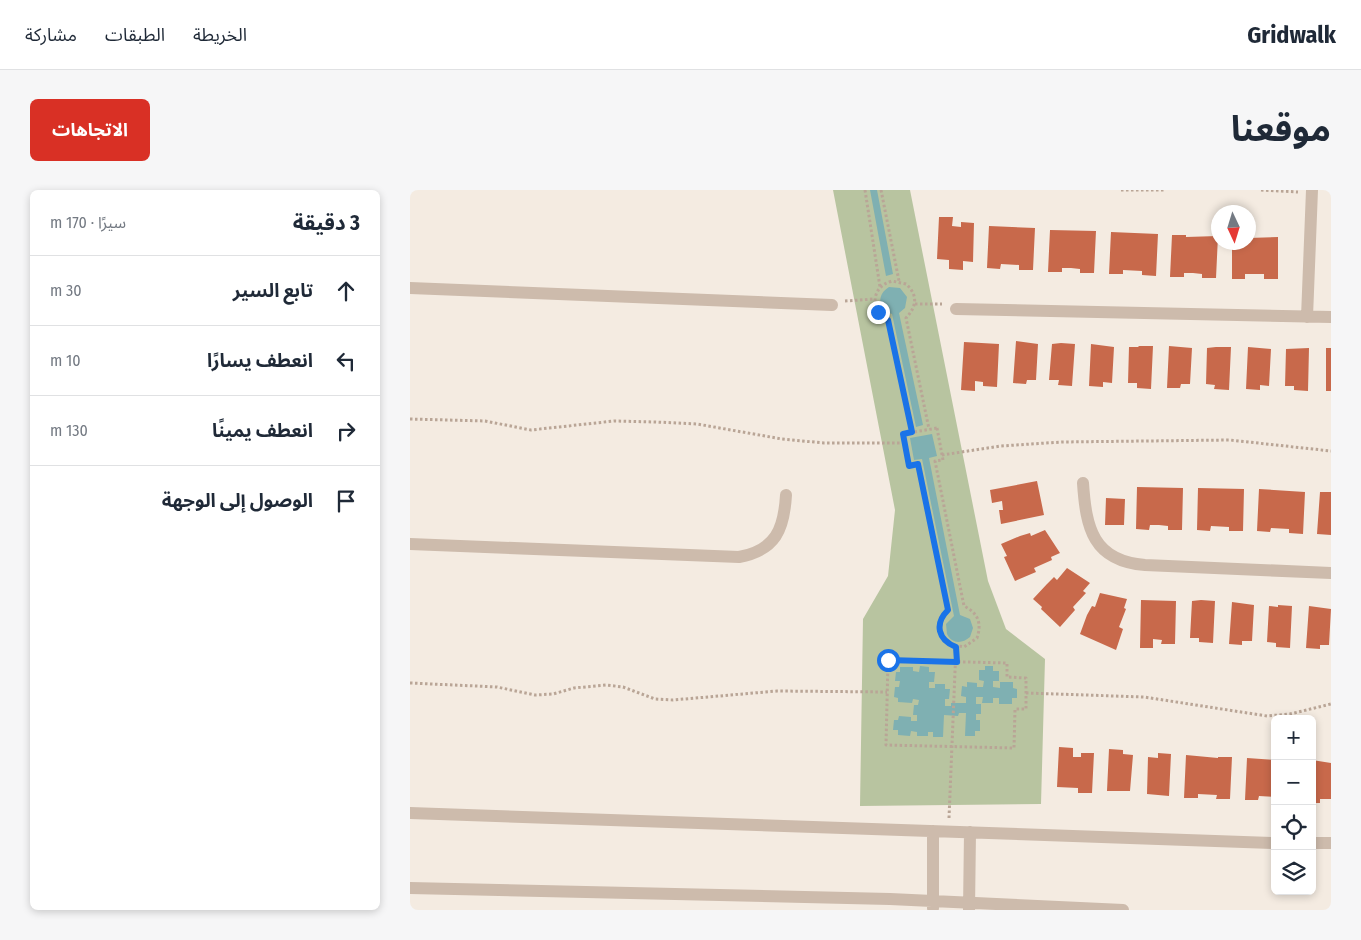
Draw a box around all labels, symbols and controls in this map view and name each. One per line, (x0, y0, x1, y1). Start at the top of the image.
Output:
text: Gridwalk (1247, 21, 1336, 49)
text: مشاركة (25, 24, 77, 46)
text: الطبقات (105, 24, 165, 46)
text: الخريطة (193, 24, 247, 46)
button: الاتجاهات (30, 99, 150, 161)
text: موقعنا (1231, 108, 1331, 150)
north arrow (1211, 205, 1256, 250)
text: 3 دقيقة (293, 210, 360, 236)
text: سيرًا · 170 m (50, 213, 126, 232)
icon: ahead (332, 277, 360, 305)
text: تابع السير (233, 279, 313, 302)
text: 30 m (50, 281, 82, 300)
route end (867, 301, 890, 324)
icon: left (332, 347, 360, 375)
text: انعطف يسارًا (207, 349, 313, 372)
text: 10 m (50, 351, 81, 370)
icon: right (332, 417, 360, 445)
text: انعطف يمينًا (212, 419, 313, 442)
text: 130 m (50, 421, 88, 440)
icon: arrive (332, 487, 360, 515)
text: الوصول إلى الوجهة (162, 489, 313, 512)
route start (877, 649, 900, 672)
map controls (1271, 715, 1316, 895)
button: + (1271, 715, 1316, 760)
button: − (1271, 760, 1316, 805)
button: locate (1271, 805, 1316, 850)
button: layers (1271, 850, 1316, 895)

